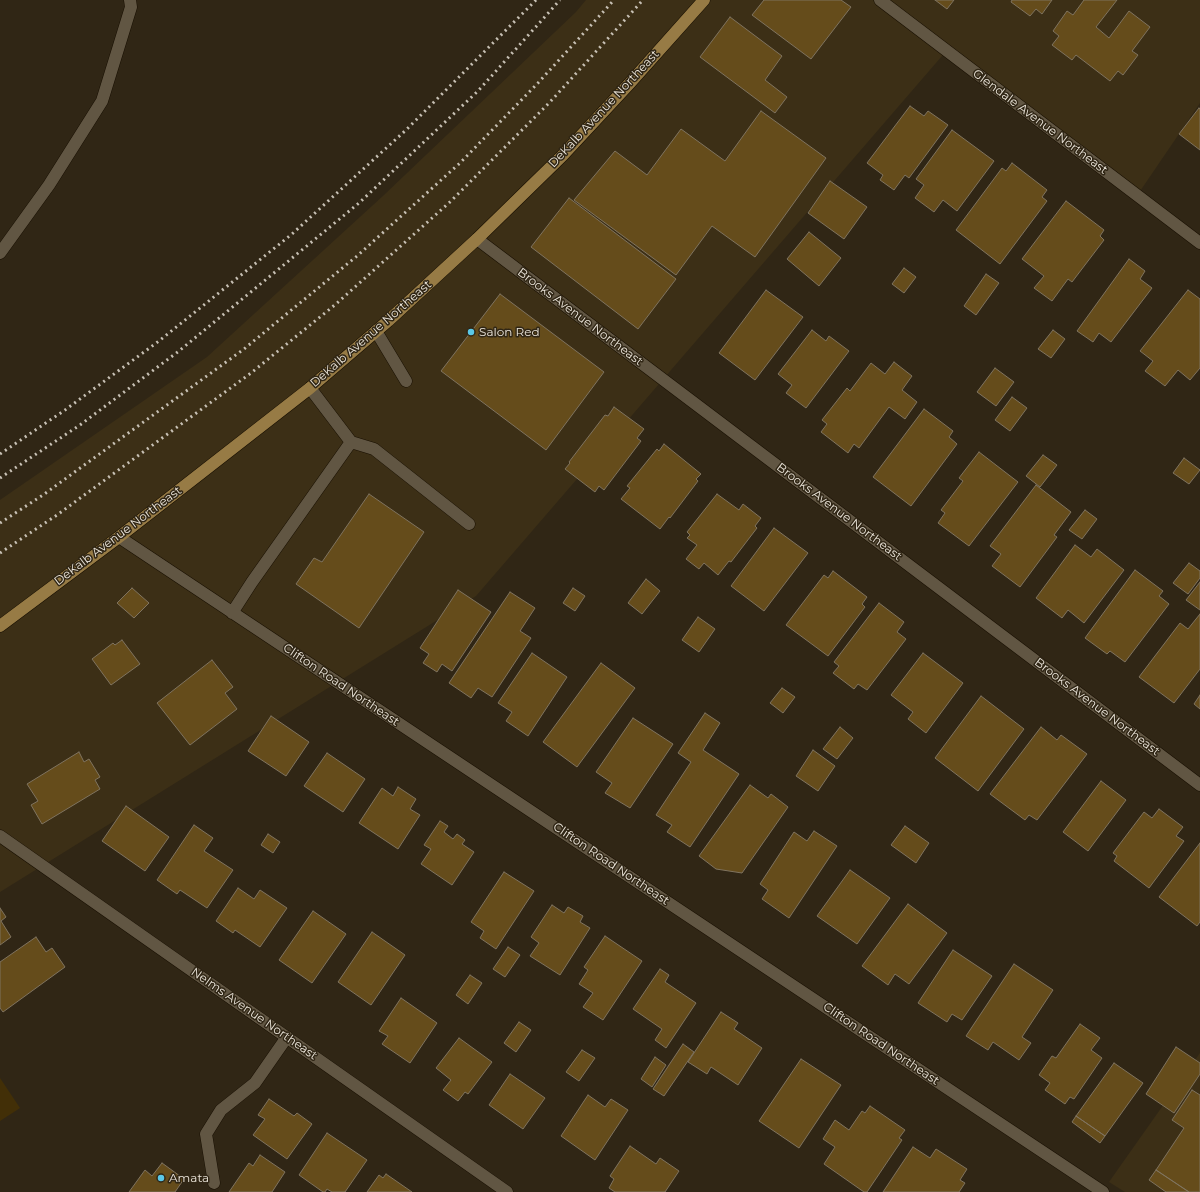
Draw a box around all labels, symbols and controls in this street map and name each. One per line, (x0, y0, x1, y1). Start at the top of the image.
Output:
street label: DeKalb Avenue Northeast (546, 47, 662, 171)
street label: Glendale Avenue Northeast (970, 67, 1110, 177)
street label: Brooks Avenue Northeast (514, 265, 646, 369)
street label: DeKalb Avenue Northeast (308, 277, 434, 391)
place label: Salon Red (479, 325, 540, 339)
marker: Salon Red (466, 327, 476, 337)
street label: Brooks Avenue Northeast (773, 460, 905, 564)
street label: DeKalb Avenue Northeast (52, 483, 184, 589)
street label: Clifton Road Northeast (280, 641, 402, 729)
street label: Brooks Avenue Northeast (1031, 655, 1163, 759)
street label: Clifton Road Northeast (550, 820, 672, 908)
street label: Nelms Avenue Northeast (188, 965, 320, 1063)
street label: Clifton Road Northeast (820, 1000, 942, 1088)
place label: Amata (169, 1171, 209, 1185)
marker: Amata (156, 1173, 166, 1183)

